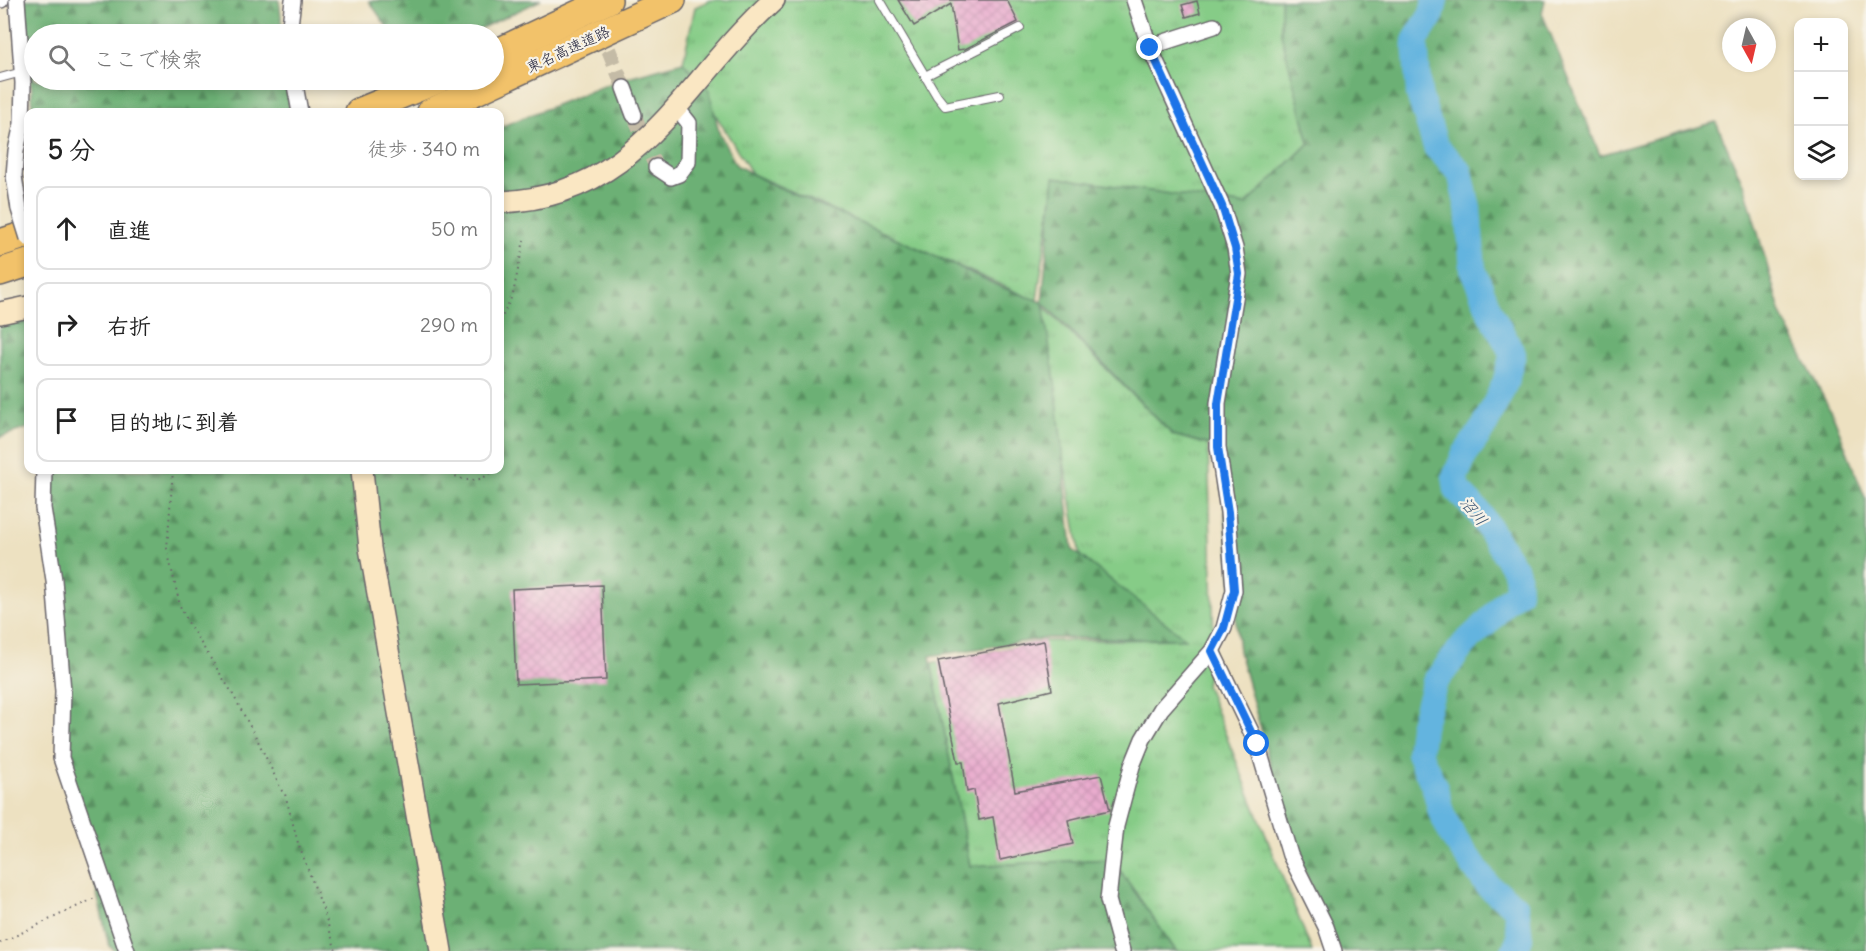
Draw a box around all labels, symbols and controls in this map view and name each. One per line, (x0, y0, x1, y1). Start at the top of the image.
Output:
north arrow (1722, 18, 1776, 72)
map controls (1794, 18, 1848, 180)
button: + (1794, 18, 1848, 72)
street label: 東名高速道路 (523, 21, 613, 77)
search box (24, 24, 504, 90)
route end (1136, 34, 1162, 60)
icon: search (45, 41, 78, 74)
text: ここで検索 (93, 45, 203, 73)
button: − (1794, 72, 1848, 126)
button: layers (1794, 126, 1848, 180)
text: 5 分 (48, 133, 95, 166)
text: 徒歩 · 340 m (368, 136, 480, 161)
icon: ahead (50, 212, 83, 245)
text: 直進 (107, 216, 151, 244)
text: 50 m (431, 216, 478, 241)
icon: right (50, 308, 83, 341)
text: 右折 (107, 312, 151, 340)
text: 290 m (420, 312, 478, 337)
icon: arrive (50, 404, 83, 437)
text: 目的地に到着 (107, 408, 239, 436)
water label: 沼川 (1456, 492, 1492, 530)
route start (1243, 730, 1269, 756)

